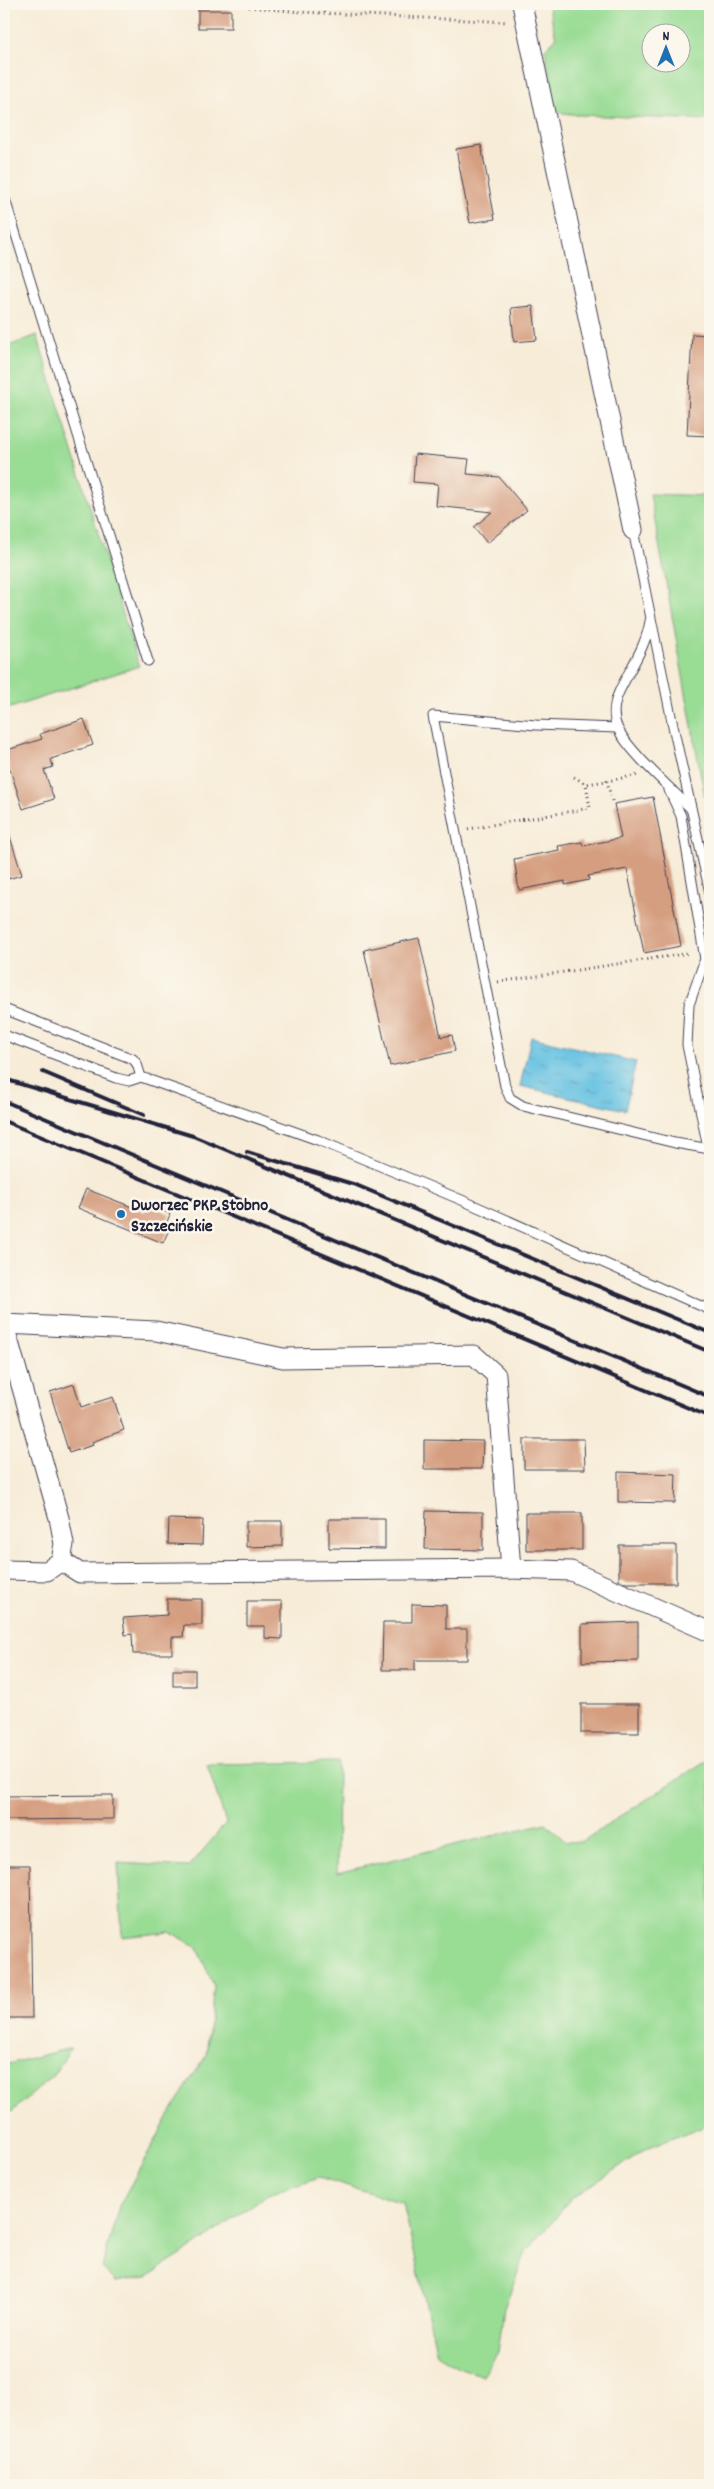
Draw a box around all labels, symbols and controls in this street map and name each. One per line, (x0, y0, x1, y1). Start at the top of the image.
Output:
north arrow (642, 22, 692, 72)
text: N (663, 27, 670, 47)
place label: Dworzec PKP Stobno Szczecińskie (131, 1194, 268, 1240)
marker: Dworzec PKP Stobno Szczecińskie (115, 1208, 127, 1220)

